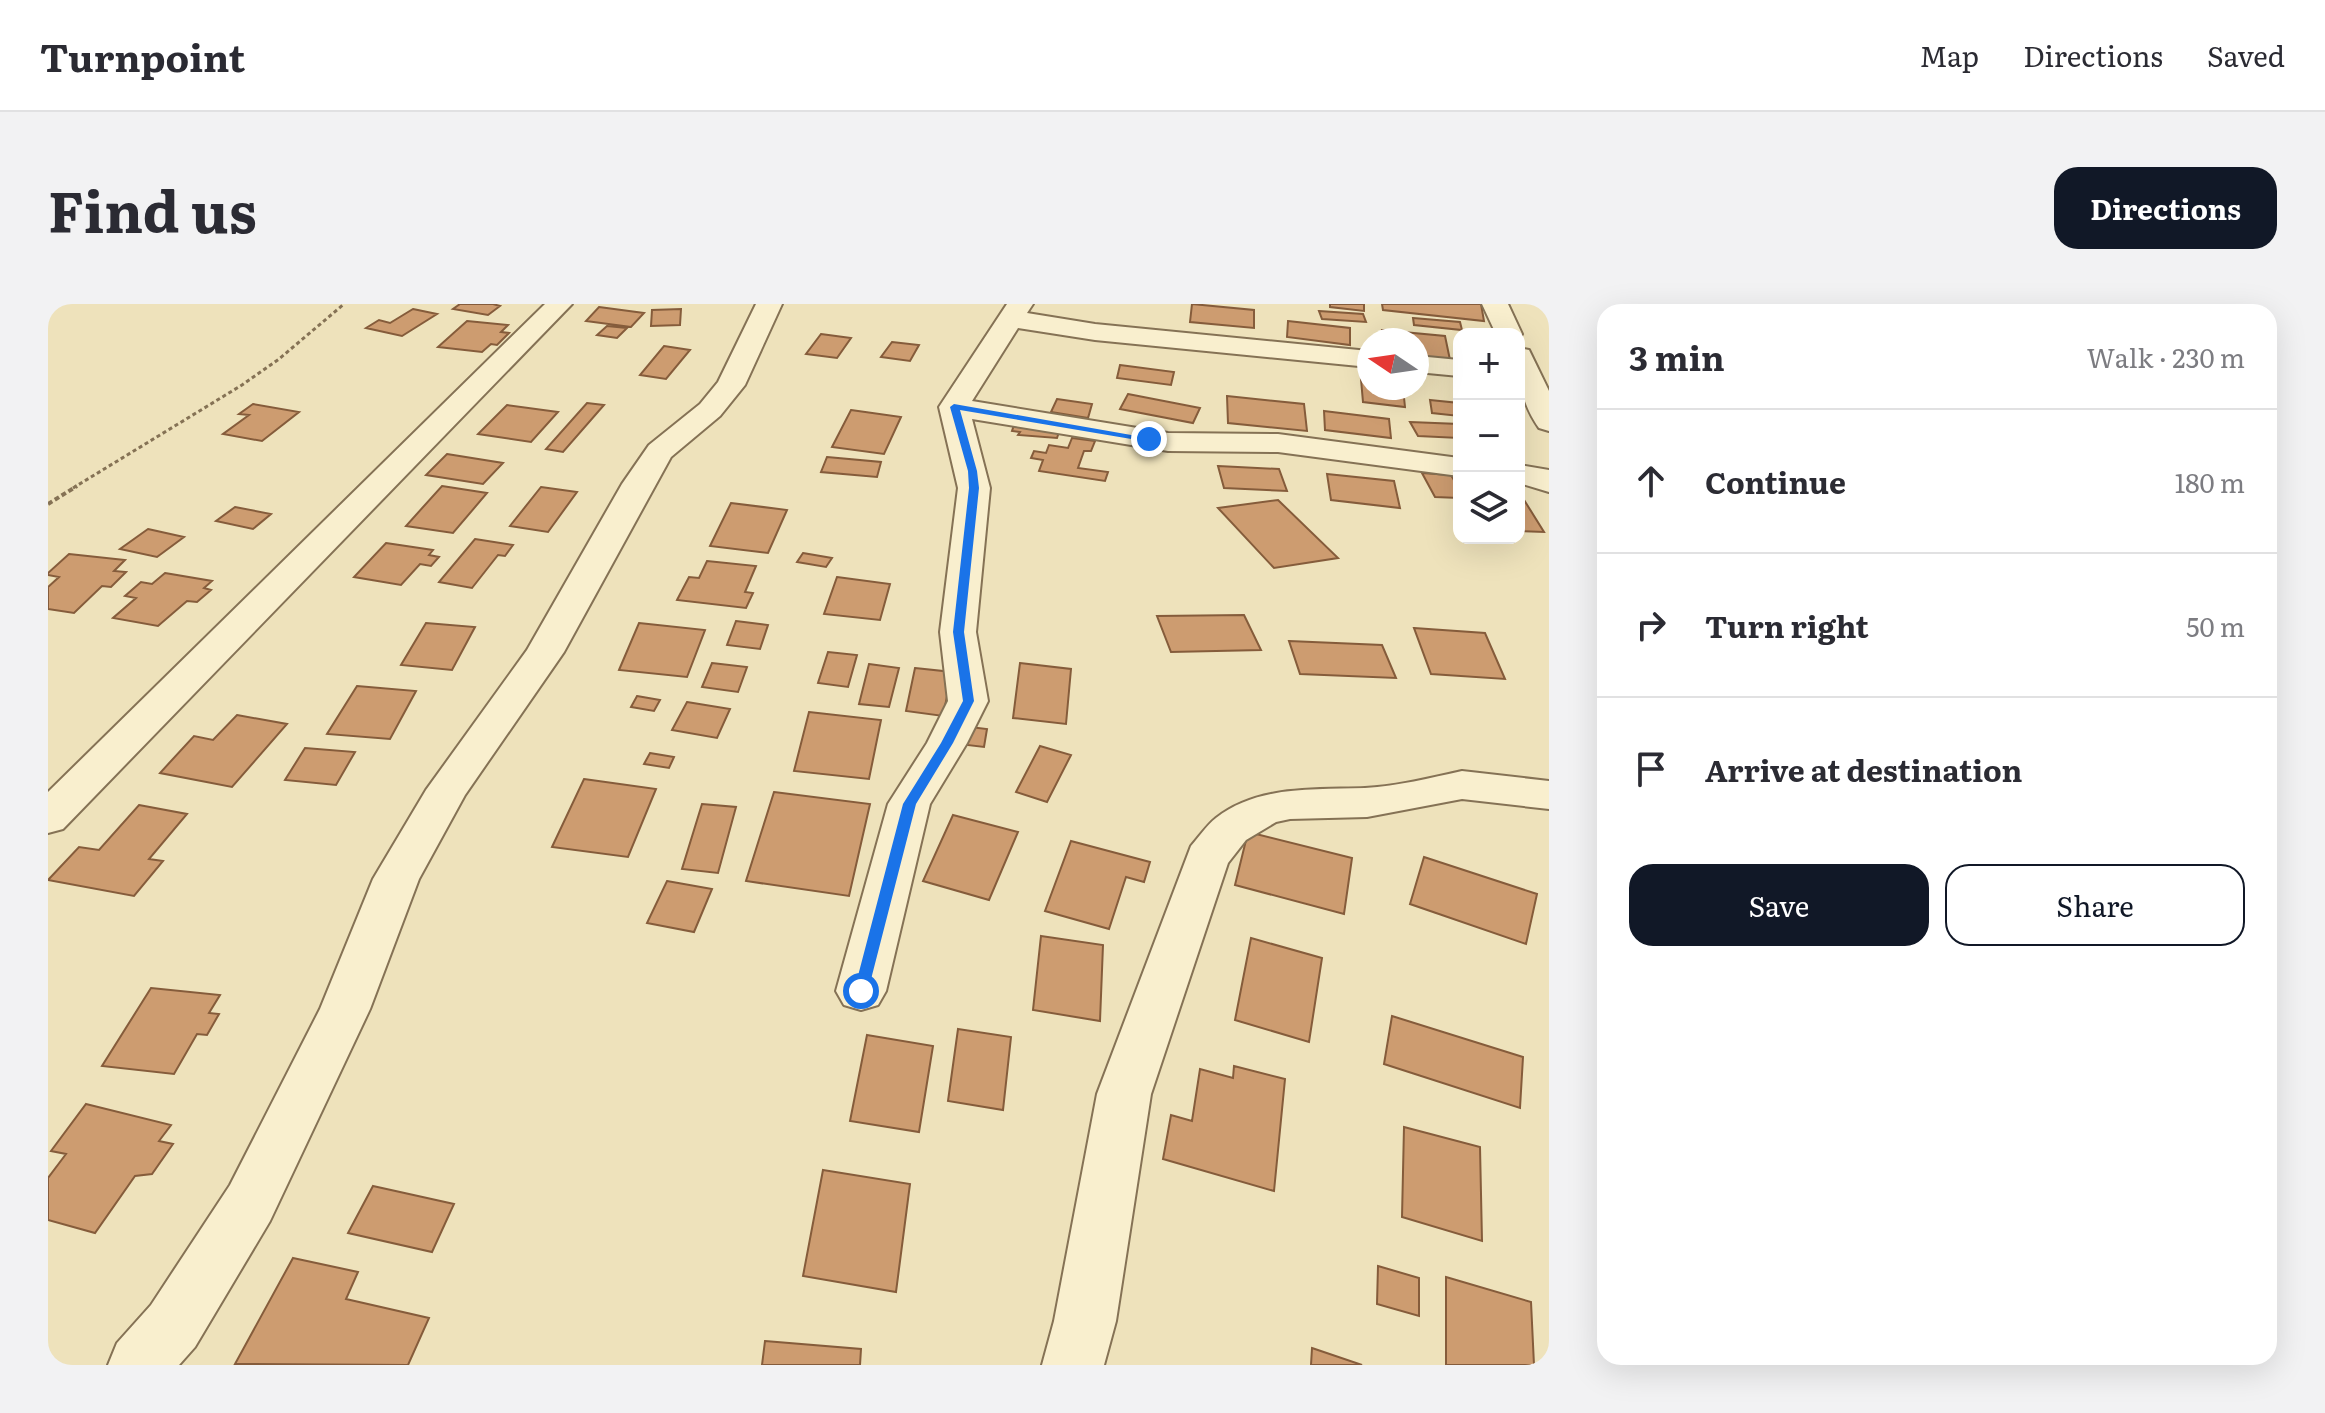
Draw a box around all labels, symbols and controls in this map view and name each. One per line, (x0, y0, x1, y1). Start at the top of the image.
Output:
text: Turnpoint (40, 27, 245, 84)
text: Map (1920, 34, 1979, 76)
text: Directions (2023, 34, 2163, 76)
text: Saved (2207, 34, 2285, 76)
text: Find us (48, 167, 257, 250)
button: Directions (2054, 167, 2277, 249)
north arrow (1357, 328, 1429, 400)
map controls (1453, 328, 1525, 544)
button: + (1453, 328, 1525, 400)
text: 3 min (1629, 331, 1725, 381)
text: Walk · 230 m (2087, 337, 2245, 376)
button: − (1453, 400, 1525, 472)
route end (1131, 421, 1167, 457)
icon: ahead (1629, 459, 1673, 503)
text: Continue (1705, 459, 1846, 503)
text: 180 m (2175, 462, 2245, 501)
button: layers (1453, 472, 1525, 544)
icon: right (1629, 603, 1673, 647)
text: Turn right (1705, 603, 1869, 647)
text: 50 m (2186, 606, 2245, 645)
icon: arrive (1629, 747, 1673, 791)
text: Arrive at destination (1705, 747, 2022, 791)
button: Save (1629, 864, 1929, 946)
button: Share (1945, 864, 2245, 946)
route start (843, 973, 879, 1009)

